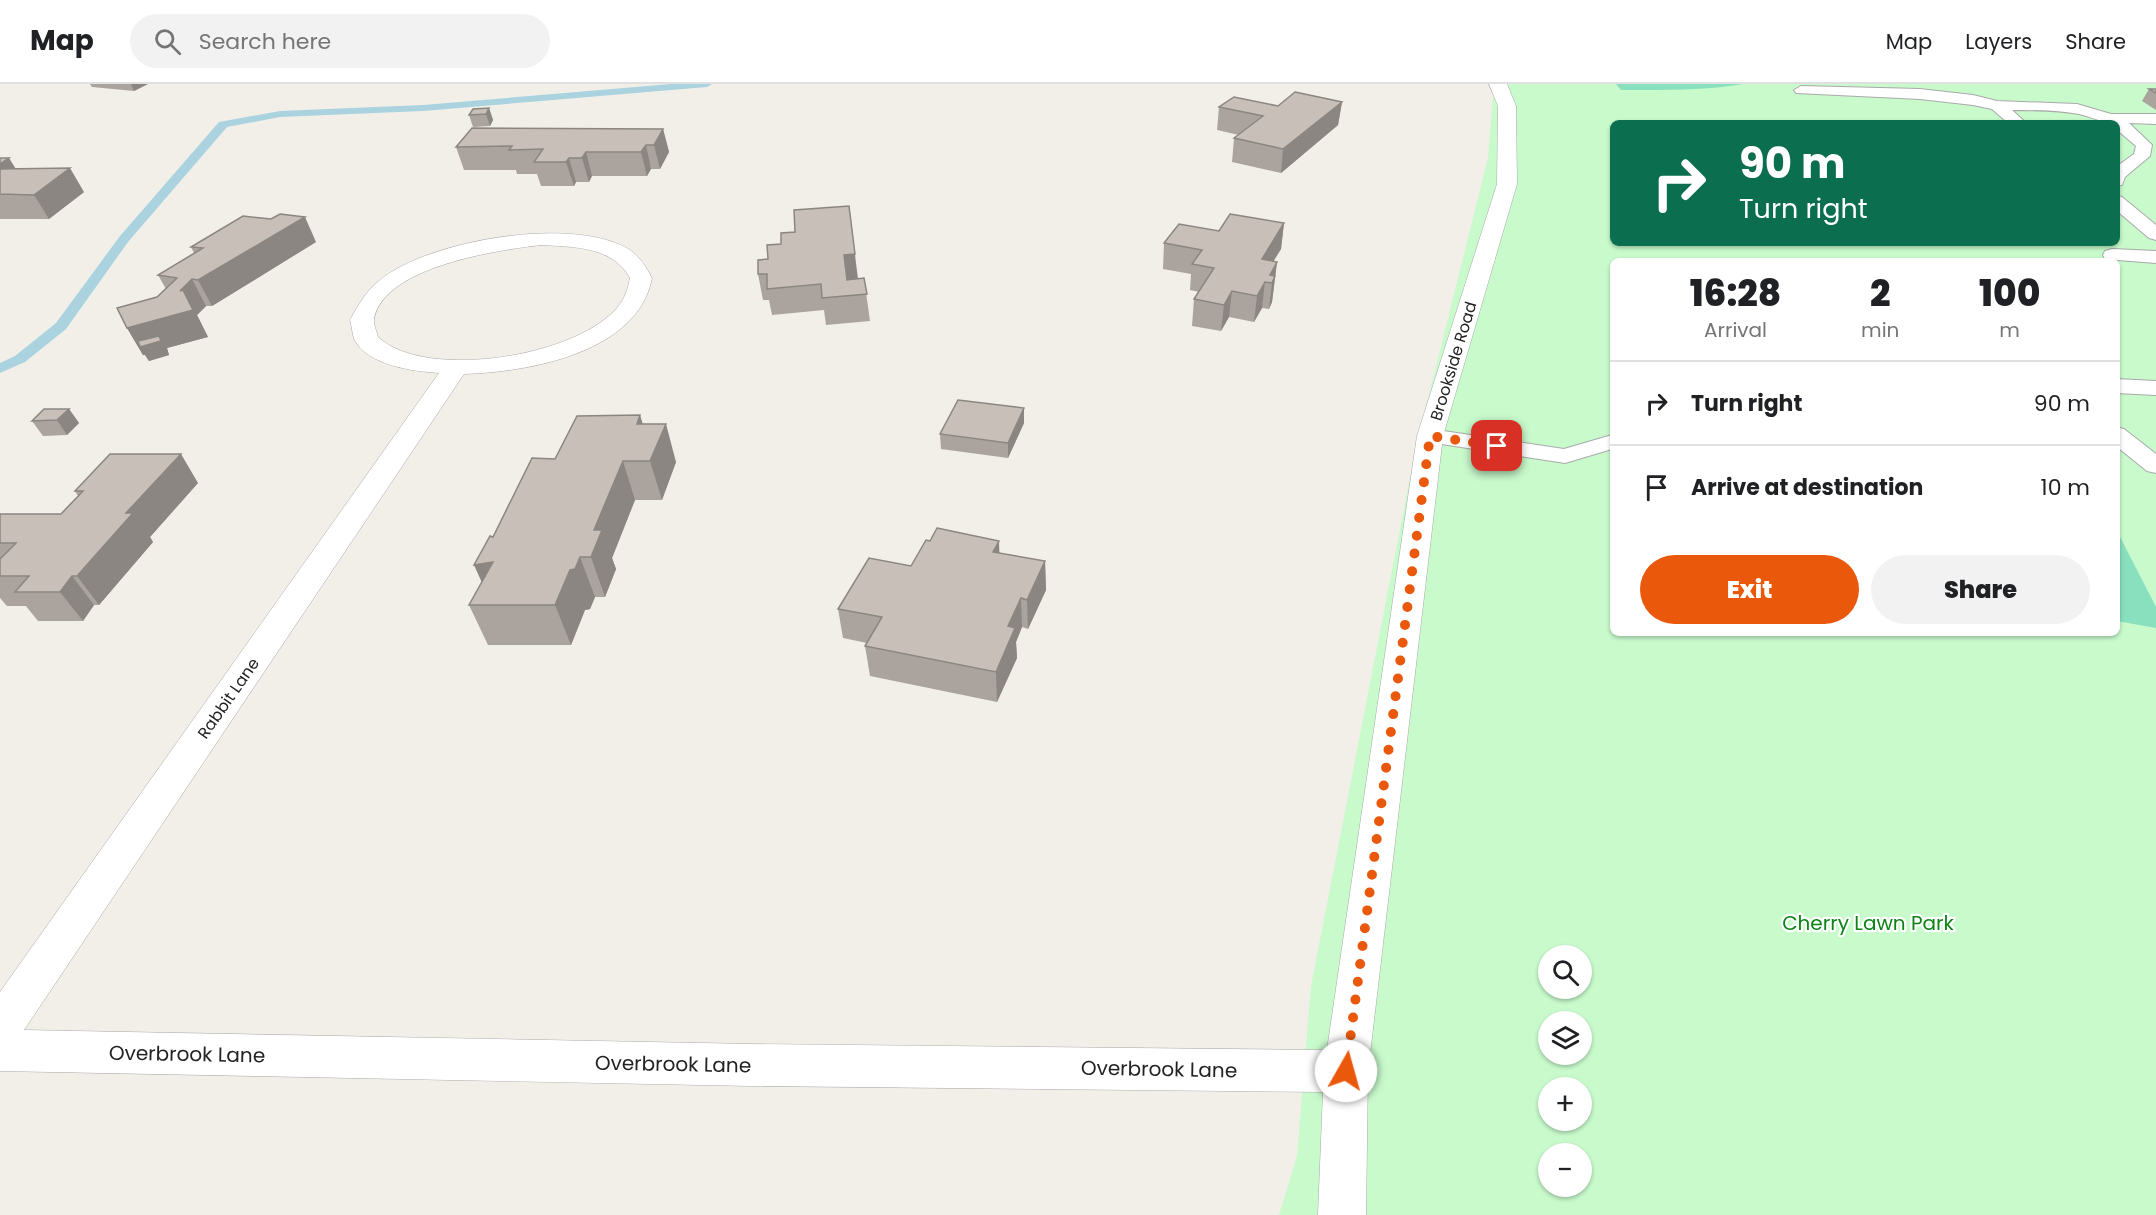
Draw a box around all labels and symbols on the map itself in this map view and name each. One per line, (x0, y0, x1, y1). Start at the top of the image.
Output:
street label: Brookside Road (1424, 299, 1483, 424)
pin (1471, 420, 1522, 471)
street label: Rabbit Lane (192, 653, 265, 743)
park label: Cherry Lawn Park (1782, 909, 1955, 937)
street label: Overbrook Lane (109, 1039, 265, 1069)
position arrow (1314, 1039, 1378, 1103)
street label: Overbrook Lane (595, 1049, 751, 1079)
street label: Overbrook Lane (1081, 1054, 1237, 1084)

